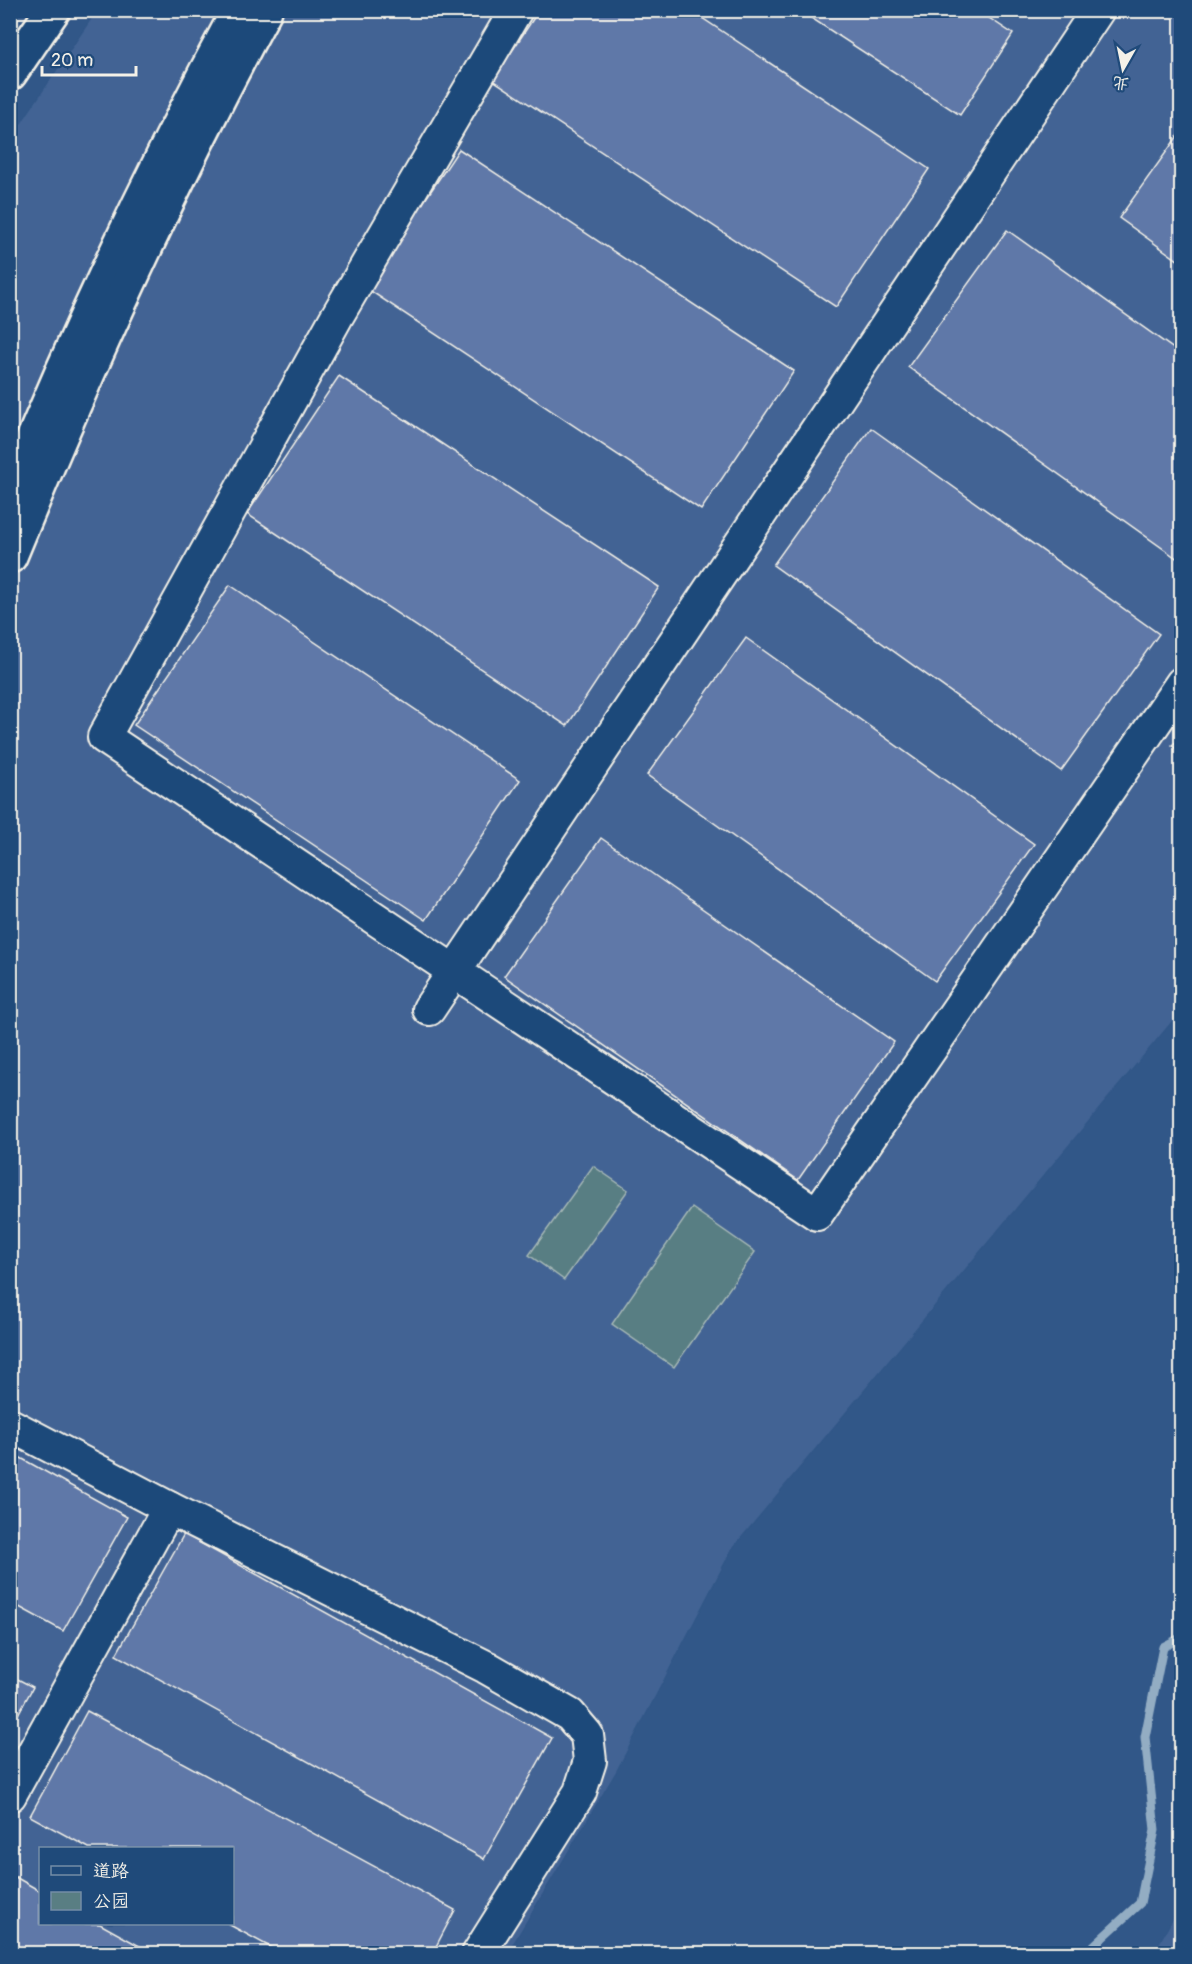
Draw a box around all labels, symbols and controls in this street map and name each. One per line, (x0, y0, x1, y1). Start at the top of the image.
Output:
scale bar (42, 39, 136, 77)
north arrow (1093, 39, 1153, 99)
text: 20 m (51, 49, 93, 72)
text: 北 (1111, 72, 1130, 94)
legend (39, 1847, 234, 1925)
text: 道路 (93, 1860, 129, 1883)
text: 公园 (93, 1890, 129, 1913)

